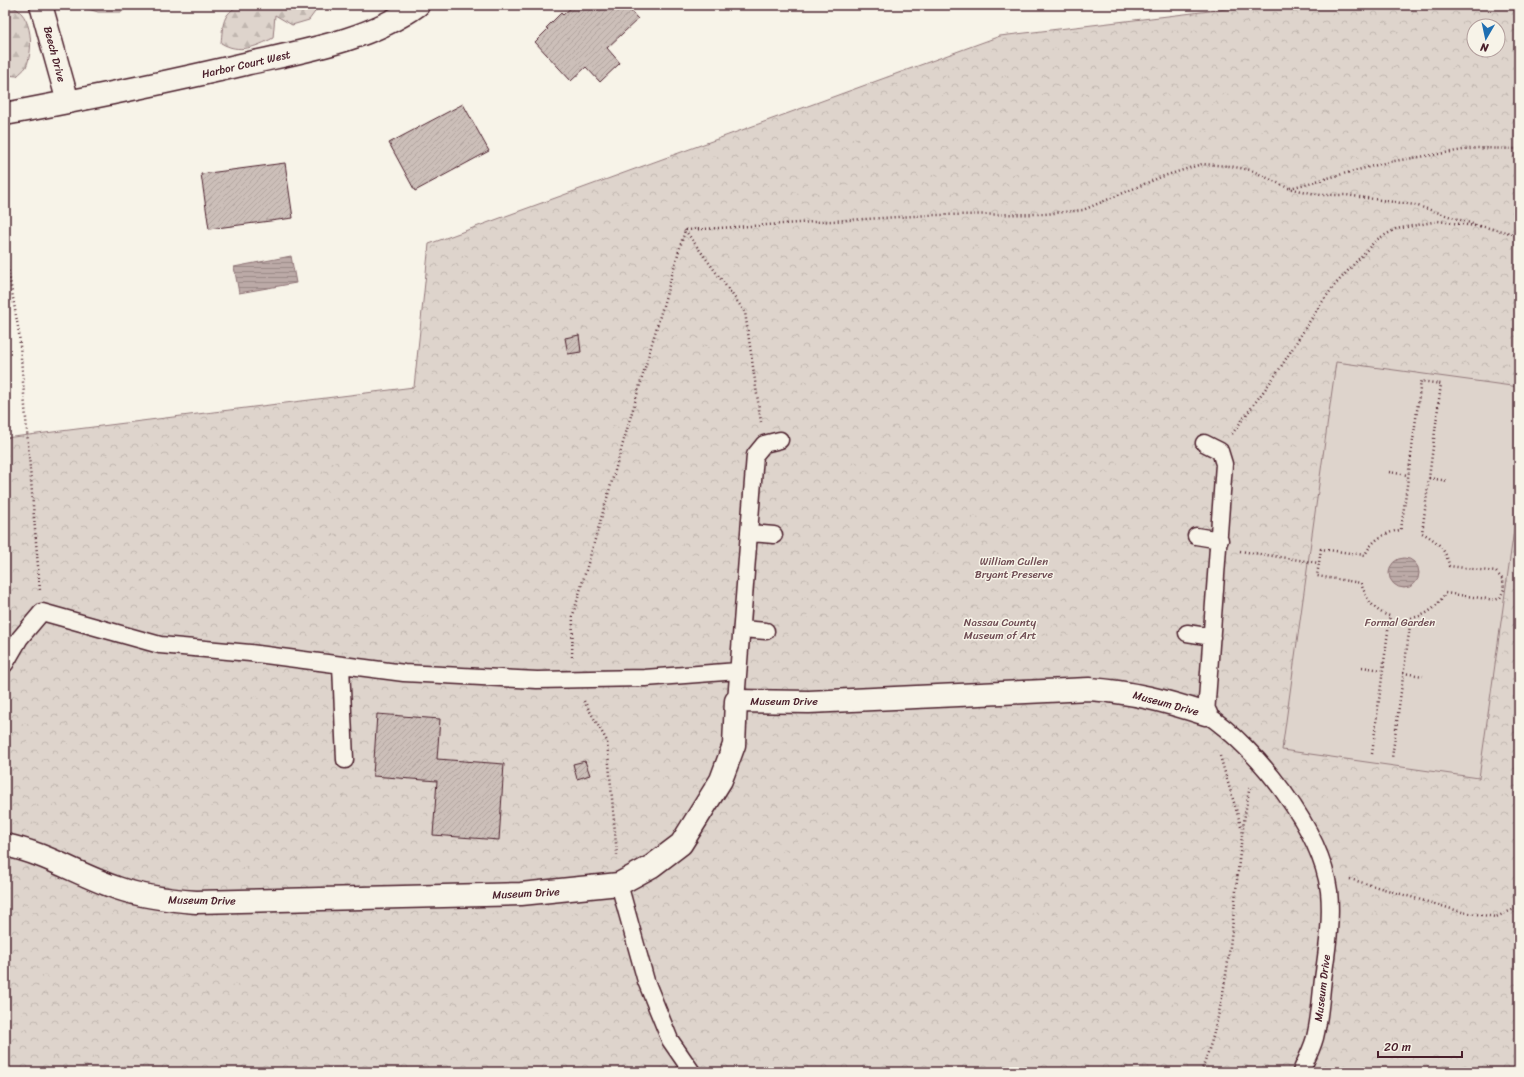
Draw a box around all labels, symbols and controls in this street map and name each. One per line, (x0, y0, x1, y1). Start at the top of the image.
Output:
north arrow (1466, 18, 1506, 58)
street label: Beech Drive (38, 24, 71, 85)
text: N (1479, 37, 1491, 58)
street label: Harbor Court West (200, 45, 293, 84)
park label: William Cullen Bryant Preserve (975, 552, 1053, 584)
park label: Nassau County Museum of Art (964, 613, 1036, 645)
park label: Formal Garden (1365, 613, 1435, 632)
street label: Museum Drive (1131, 686, 1201, 722)
street label: Museum Drive (750, 692, 818, 711)
street label: Museum Drive (492, 882, 561, 905)
street label: Museum Drive (168, 890, 236, 911)
street label: Museum Drive (1309, 953, 1336, 1023)
scale bar (1378, 1033, 1462, 1059)
text: 20 m (1384, 1036, 1411, 1058)

